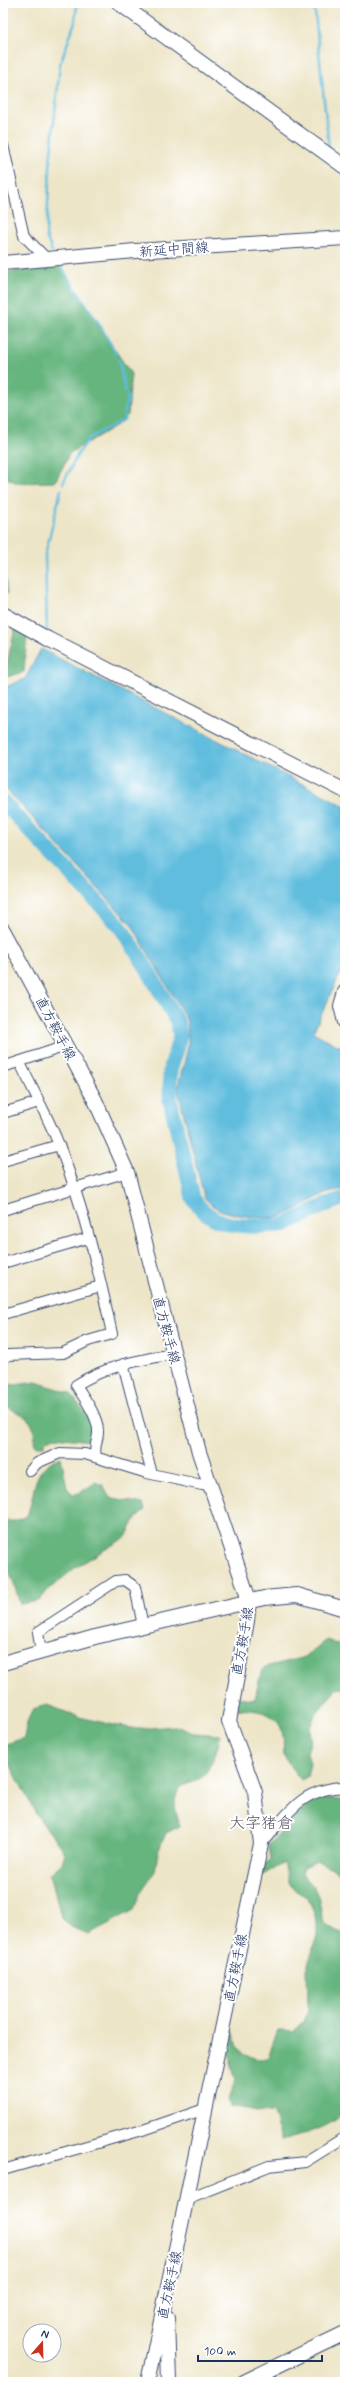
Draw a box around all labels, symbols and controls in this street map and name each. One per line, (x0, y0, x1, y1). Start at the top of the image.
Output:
street label: 新延中間線 (139, 239, 210, 261)
street label: 直方鞍手線 (31, 993, 79, 1064)
street label: 直方鞍手線 (148, 1294, 184, 1366)
street label: 直方鞍手線 (228, 1605, 258, 1677)
district label: 大字猪倉 (229, 1813, 293, 1834)
street label: 直方鞍手線 (220, 1932, 251, 2004)
street label: 直方鞍手線 (154, 2249, 186, 2321)
north arrow (22, 2323, 62, 2363)
text: N (39, 2327, 51, 2342)
scale bar (198, 2337, 322, 2363)
text: 100 m (204, 2344, 236, 2360)

